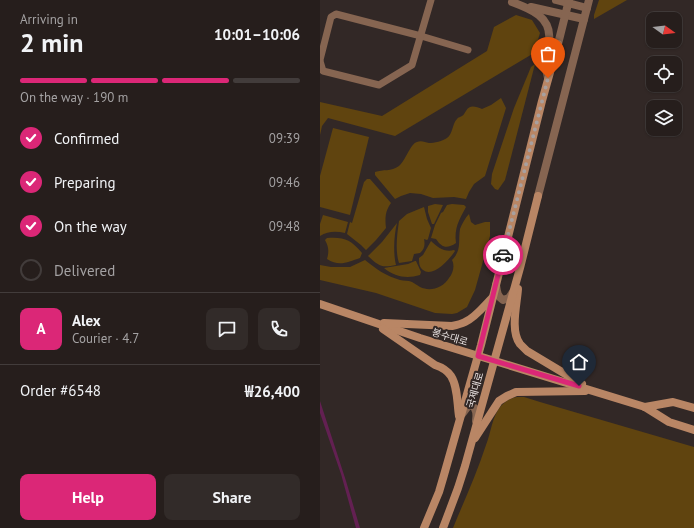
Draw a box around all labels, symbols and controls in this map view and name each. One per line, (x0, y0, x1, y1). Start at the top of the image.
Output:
text: Arriving in (20, 11, 78, 28)
north arrow (646, 12, 682, 48)
map controls (646, 12, 682, 136)
text: 10:01–10:06 (214, 25, 300, 44)
text: 2 min (20, 26, 83, 59)
pin (531, 37, 565, 78)
icon: bag (537, 43, 559, 65)
button: locate (646, 56, 682, 92)
text: On the way · 190 m (20, 89, 128, 106)
button: layers (646, 100, 682, 136)
icon: check (20, 127, 42, 149)
text: Confirmed (54, 129, 119, 148)
text: 09:39 (269, 130, 300, 147)
icon: check (20, 171, 42, 193)
text: Preparing (54, 173, 116, 192)
text: 09:46 (269, 174, 300, 191)
icon: check (20, 215, 42, 237)
text: On the way (54, 217, 127, 236)
text: 09:48 (269, 218, 300, 235)
courier (483, 235, 523, 275)
icon: car (492, 244, 514, 266)
text: Delivered (54, 261, 115, 280)
button: chat (206, 308, 248, 350)
button: phone (258, 308, 300, 350)
text: Alex (72, 311, 101, 330)
text: A (36, 319, 46, 338)
street label: 봉수대로 (430, 325, 470, 349)
text: Courier · 4.7 (72, 330, 139, 347)
pin (562, 345, 596, 386)
icon: home (568, 351, 590, 373)
street label: 국제대로 (464, 371, 486, 409)
text: Order #6548 (20, 381, 101, 400)
text: ₩26,400 (245, 382, 300, 401)
button: Help (20, 474, 156, 520)
button: Share (164, 474, 300, 520)

